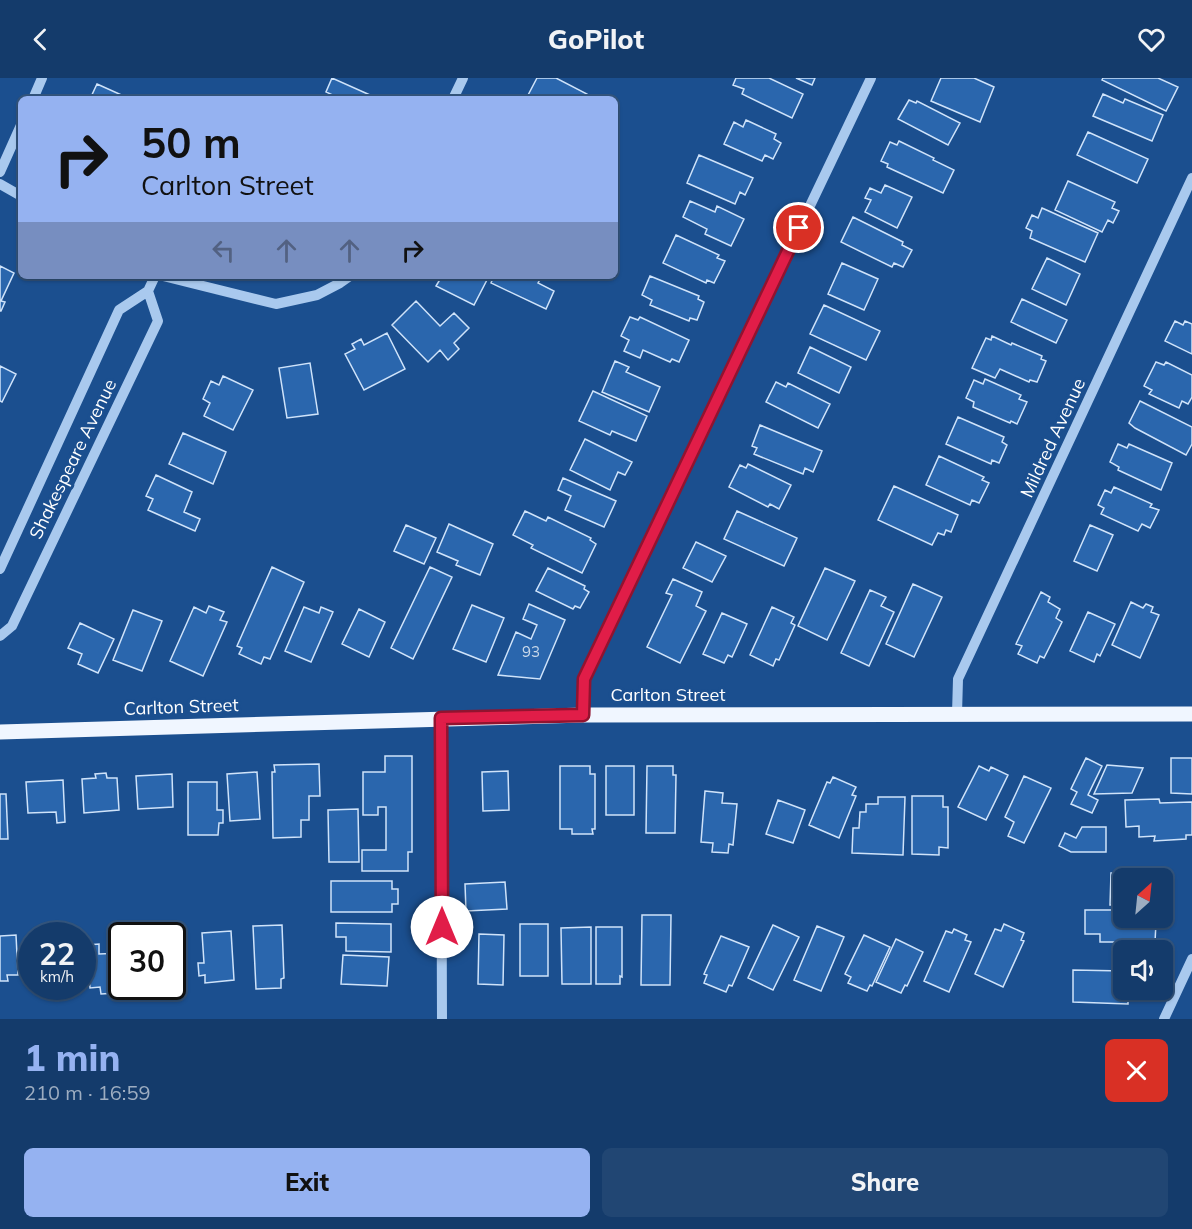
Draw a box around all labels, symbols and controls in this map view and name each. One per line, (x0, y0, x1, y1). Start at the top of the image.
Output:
text: GoPilot (548, 22, 644, 56)
icon: back (24, 23, 57, 56)
icon: heart (1135, 23, 1168, 56)
text: 50 m (141, 116, 241, 169)
icon: right (42, 120, 120, 198)
text: Carlton Street (141, 168, 314, 202)
pin (773, 202, 824, 253)
icon: arrive (782, 211, 815, 244)
icon: left (207, 234, 240, 267)
icon: ahead (270, 234, 303, 267)
icon: ahead (333, 234, 366, 267)
icon: right (396, 234, 429, 267)
street label: Mildred Avenue (1015, 374, 1090, 501)
street label: Shakespeare Avenue (24, 375, 121, 543)
house number: 93 (522, 642, 540, 661)
street label: Carlton Street (610, 683, 726, 706)
street label: Carlton Street (123, 693, 239, 720)
north arrow (1113, 868, 1173, 928)
map controls (1113, 868, 1173, 1000)
position arrow (410, 895, 474, 959)
speed limit sign: 30 (108, 922, 186, 1000)
text: 22 (39, 935, 75, 973)
button: sound (1113, 940, 1173, 1000)
text: km/h (40, 967, 74, 986)
text: 1 min (24, 1035, 120, 1080)
button: close (1105, 1039, 1168, 1102)
text: 210 m · 16:59 (24, 1080, 150, 1105)
button: Exit (24, 1148, 590, 1217)
button: Share (602, 1148, 1168, 1217)

